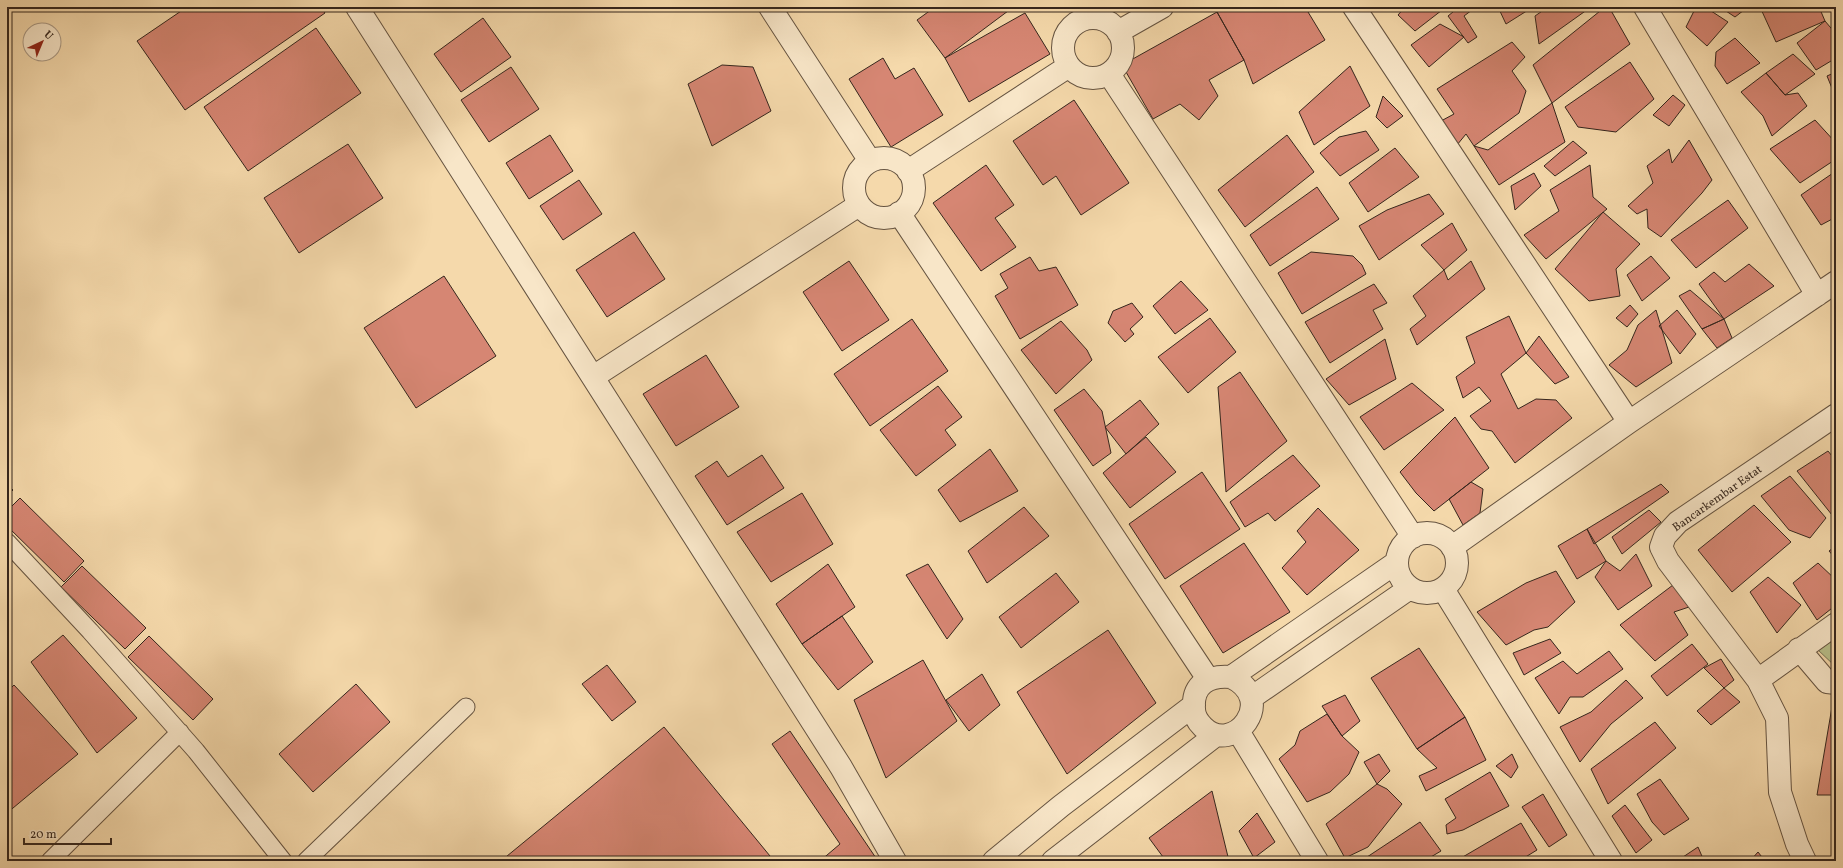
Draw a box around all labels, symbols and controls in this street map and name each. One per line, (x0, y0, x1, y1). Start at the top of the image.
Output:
north arrow (22, 22, 62, 62)
text: U (40, 28, 56, 44)
street label: Bancarkembar Estat (1669, 462, 1766, 536)
scale bar (24, 820, 111, 846)
text: 20 m (30, 827, 57, 843)

